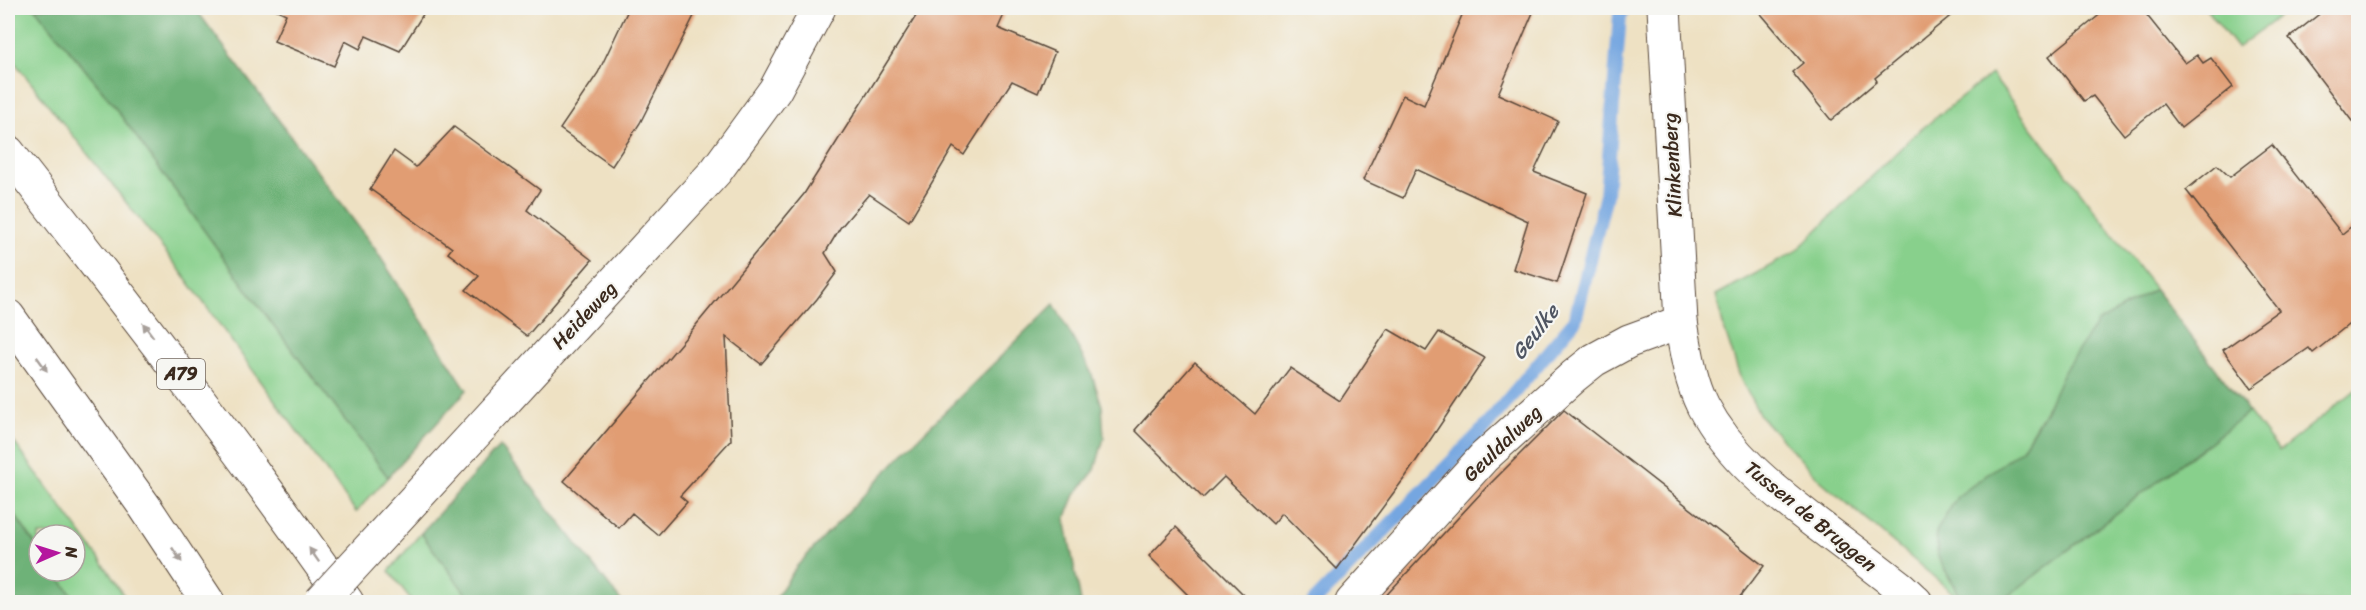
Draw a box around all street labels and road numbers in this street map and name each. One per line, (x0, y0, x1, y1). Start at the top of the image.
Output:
street label: Klinkenberg (1652, 112, 1693, 218)
street label: Heideweg (543, 273, 626, 358)
road number: A79 (157, 359, 205, 389)
street label: Geuldalweg (1454, 396, 1550, 491)
street label: Tussen de Bruggen (1736, 452, 1885, 581)

